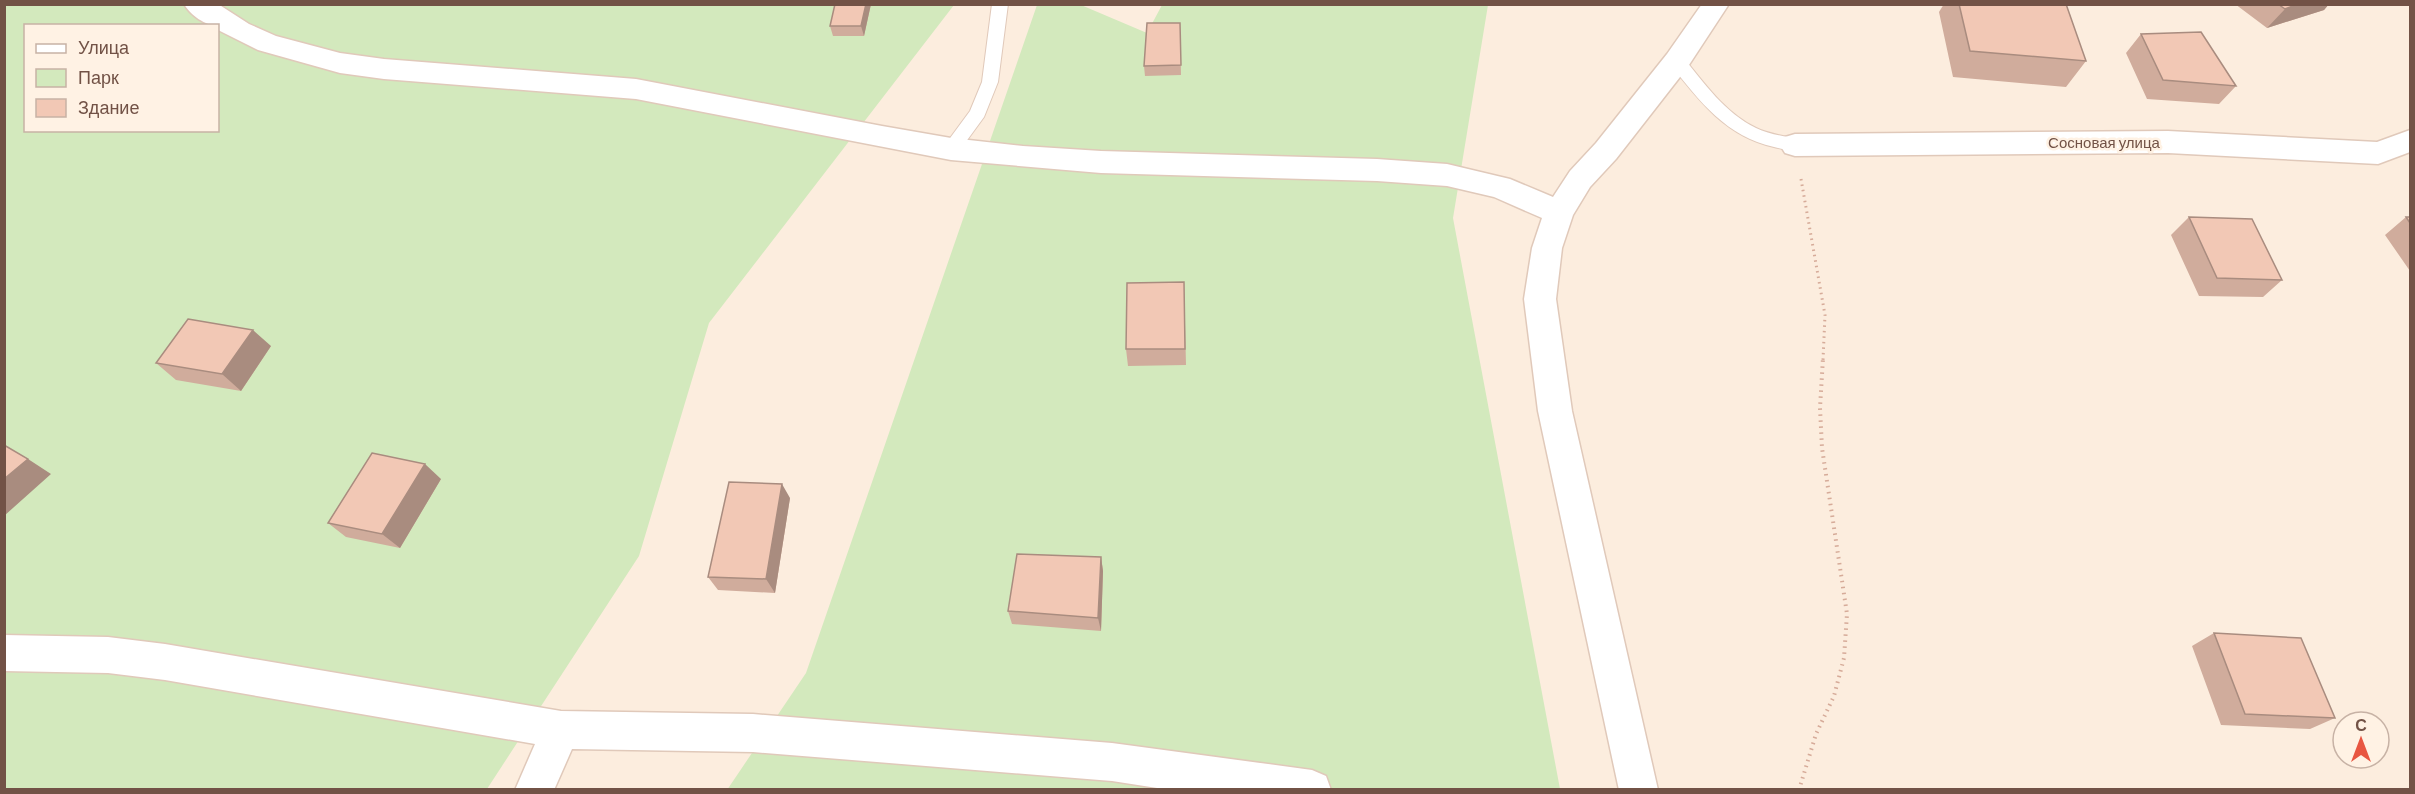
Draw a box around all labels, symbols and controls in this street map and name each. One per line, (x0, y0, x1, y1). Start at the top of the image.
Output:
legend (24, 24, 219, 132)
text: Улица (78, 36, 130, 58)
text: Парк (78, 66, 119, 88)
text: Здание (78, 96, 139, 118)
street label: Сосновая улица (2048, 133, 2161, 151)
north arrow (2331, 710, 2391, 770)
text: С (2355, 715, 2367, 734)

